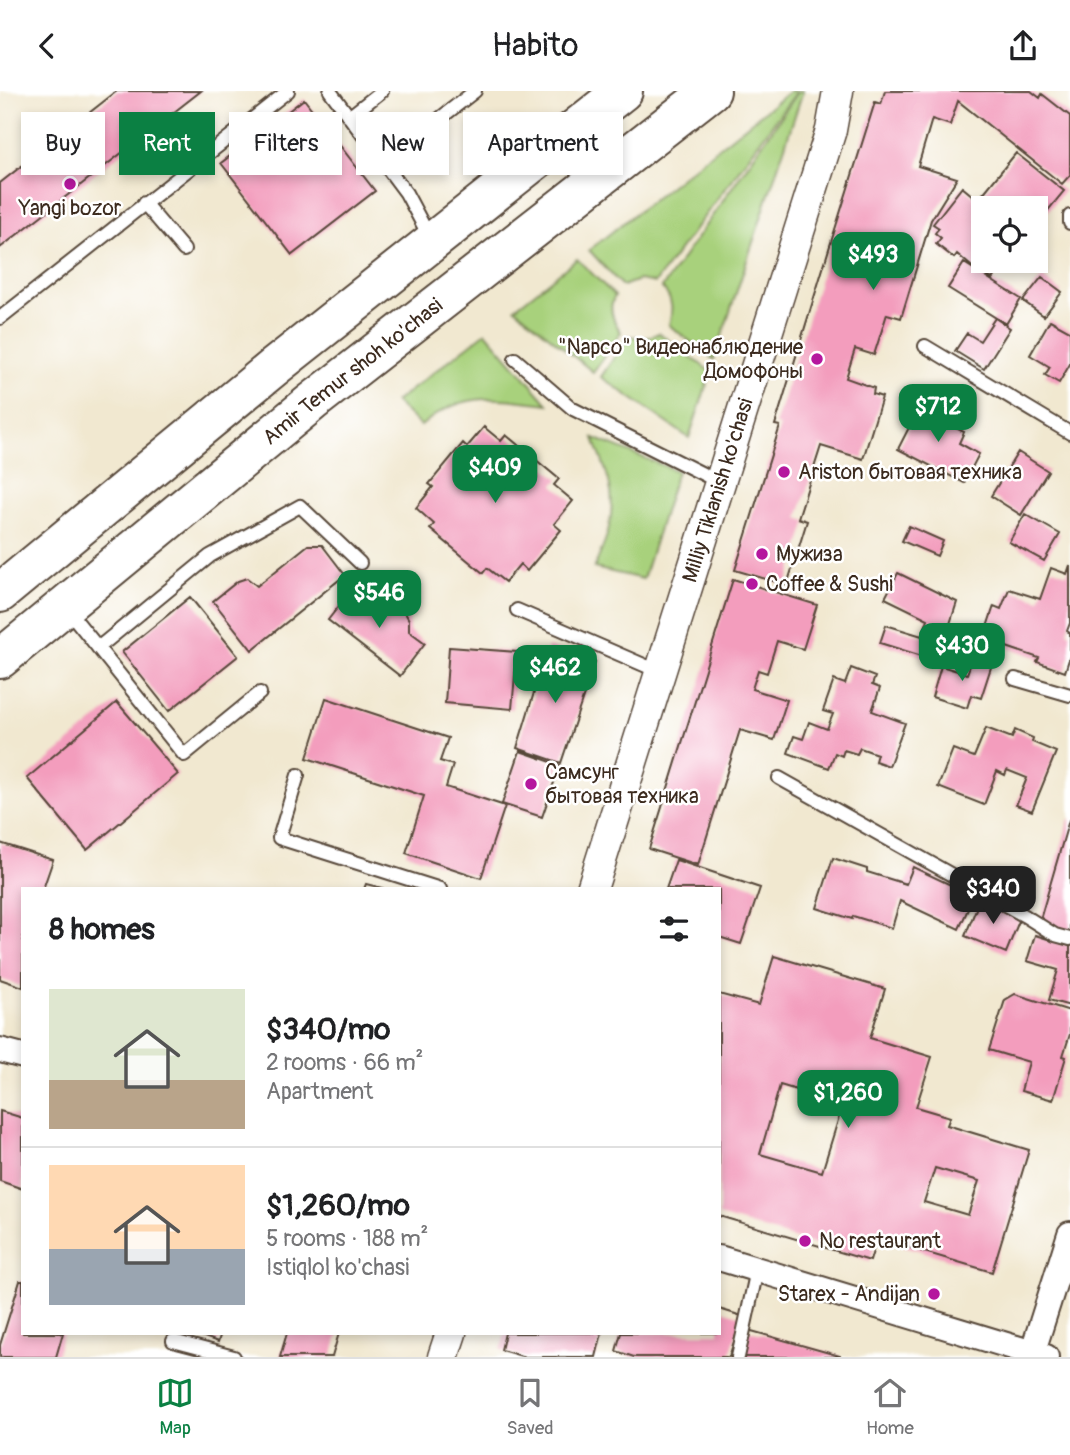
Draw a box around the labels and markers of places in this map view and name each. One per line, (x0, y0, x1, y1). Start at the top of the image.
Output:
marker: Yangi bozor (62, 176, 78, 192)
place label: Yangi bozor (18, 195, 122, 222)
pin: $493 (832, 233, 914, 292)
place label: "Napco" Видеонаблюдение Домофоны (558, 334, 804, 385)
marker: "Napco" Видеонаблюдение Домофоны (809, 351, 825, 367)
pin: $712 (897, 385, 979, 444)
pin: $409 (454, 445, 536, 505)
place label: Ariston бытовая техника (798, 459, 1022, 486)
marker: Ariston бытовая техника (776, 464, 792, 480)
place label: Мужиза (776, 541, 843, 568)
marker: Мужиза (754, 546, 770, 562)
pin: $546 (338, 571, 420, 630)
place label: Coffee & Sushi (766, 571, 893, 598)
marker: Coffee & Sushi (744, 576, 760, 592)
pin: $430 (921, 623, 1003, 683)
pin: $462 (514, 645, 596, 705)
place label: Самсунг бытовая техника (545, 759, 699, 810)
marker: Самсунг бытовая техника (523, 776, 539, 792)
pin: $340 (952, 867, 1034, 926)
pin: $1,260 (791, 1070, 905, 1130)
place label: No restaurant (819, 1228, 942, 1255)
marker: No restaurant (797, 1233, 813, 1249)
place label: Starex - Andijan (778, 1281, 920, 1308)
marker: Starex - Andijan (926, 1286, 942, 1302)

